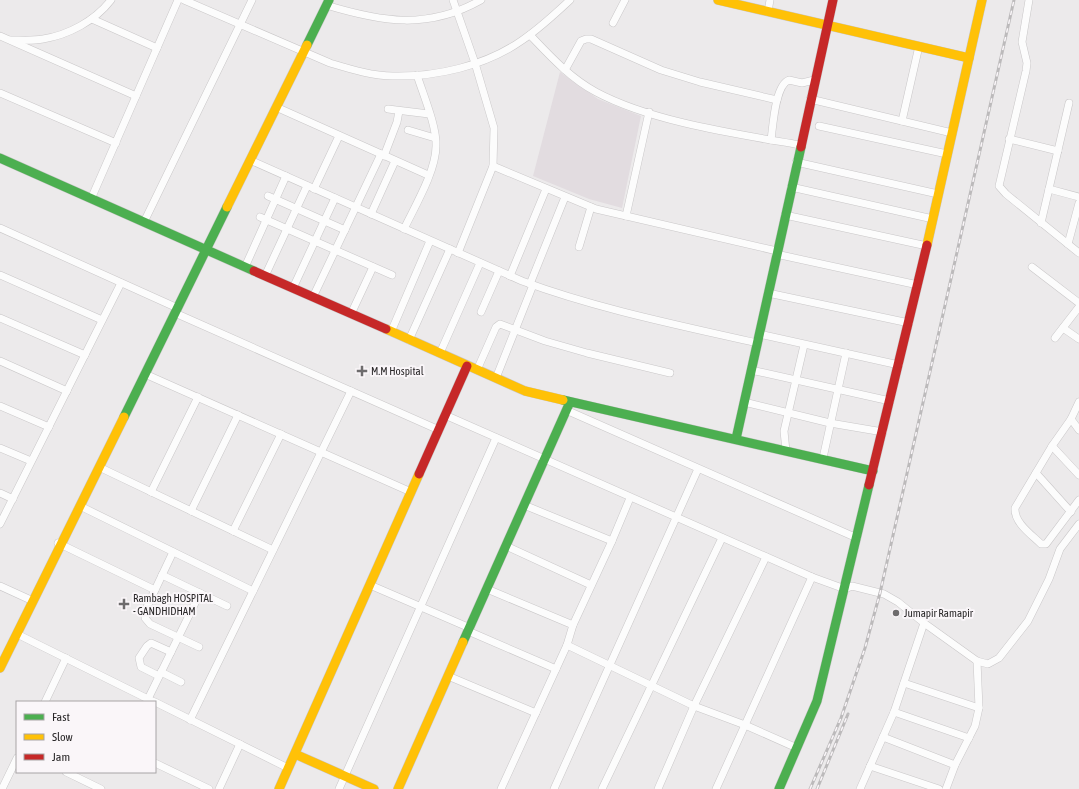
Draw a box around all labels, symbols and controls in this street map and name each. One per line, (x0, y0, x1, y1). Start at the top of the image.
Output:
marker: M.M Hospital (356, 365, 368, 377)
place label: M.M Hospital (371, 365, 424, 377)
place label: Rambagh HOSPITAL - GANDHIDHAM (133, 592, 214, 617)
marker: Rambagh HOSPITAL - GANDHIDHAM (118, 598, 130, 610)
place label: Jumapir Ramapir (904, 607, 974, 619)
marker: Jumapir Ramapir (891, 608, 901, 618)
legend (16, 701, 156, 773)
text: Fast (52, 710, 70, 724)
text: Slow (52, 730, 73, 744)
text: Jam (52, 750, 70, 764)

